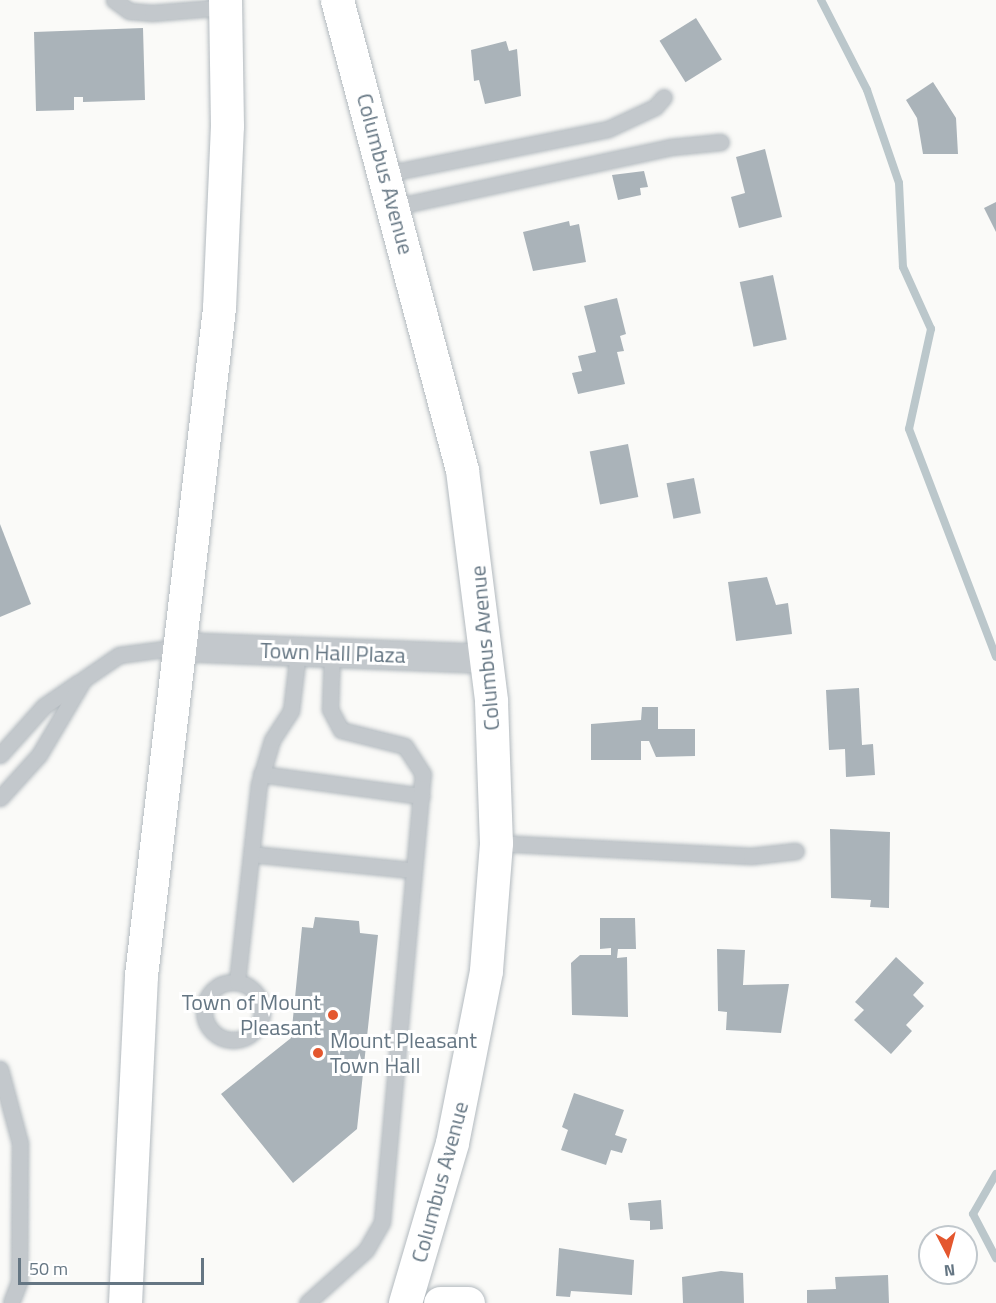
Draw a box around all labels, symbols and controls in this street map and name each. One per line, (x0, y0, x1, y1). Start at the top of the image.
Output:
street label: Columbus Avenue (351, 91, 419, 257)
street label: Columbus Avenue (465, 564, 505, 732)
street label: Town Hall Plaza (260, 637, 406, 669)
place label: Town of Mount Pleasant (182, 989, 321, 1040)
marker: Town of Mount Pleasant (326, 1008, 340, 1022)
place label: Mount Pleasant Town Hall (330, 1027, 477, 1078)
marker: Mount Pleasant Town Hall (311, 1046, 325, 1060)
street label: Columbus Avenue (406, 1099, 474, 1265)
north arrow (918, 1225, 978, 1285)
scale bar (21, 1246, 207, 1284)
text: 50 m (29, 1255, 68, 1282)
text: N (943, 1258, 956, 1283)

